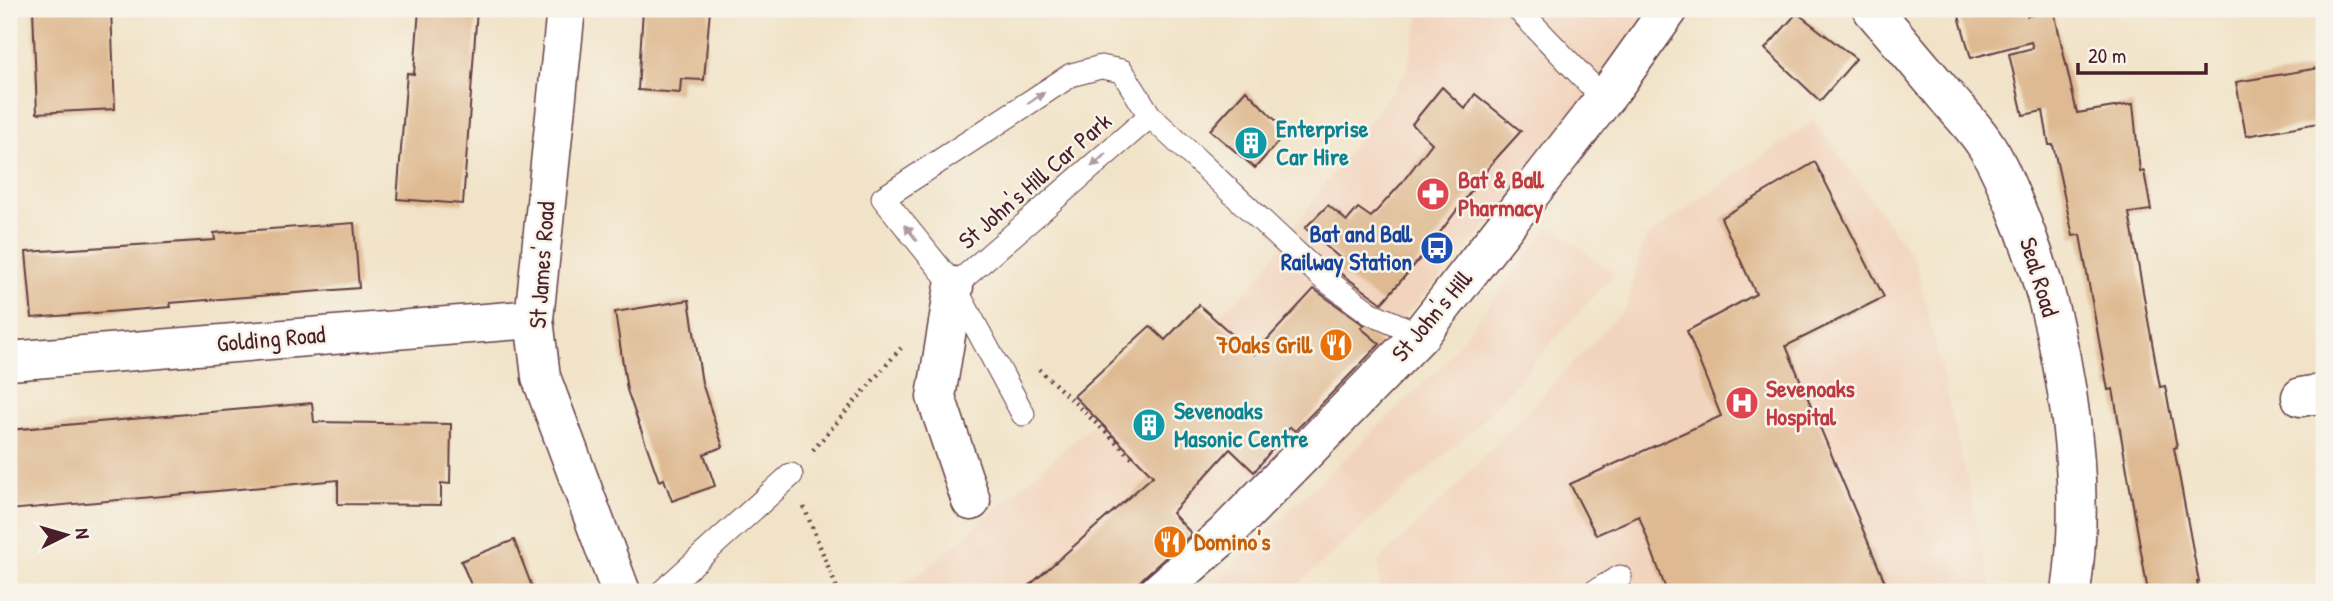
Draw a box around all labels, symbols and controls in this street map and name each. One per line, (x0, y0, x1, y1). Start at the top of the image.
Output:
scale bar (2078, 32, 2205, 76)
text: 20 m (2088, 41, 2126, 70)
one-way arrow (1026, 92, 1046, 105)
street label: St John's Hill Car Park (951, 105, 1118, 256)
place label: Enterprise Car Hire (1276, 112, 1369, 172)
building icon: Enterprise Car Hire (1232, 124, 1270, 162)
one-way arrow (1090, 152, 1107, 167)
place label: Bat & Ball Pharmacy (1458, 163, 1544, 224)
pharmacy icon: Bat & Ball Pharmacy (1414, 175, 1452, 213)
street label: St James' Road (521, 200, 561, 329)
place label: Bat and Ball Railway Station (1281, 217, 1413, 278)
one-way arrow (904, 225, 919, 242)
bus stop icon: Bat and Ball Railway Station (1418, 229, 1456, 267)
street label: Seal Road (2013, 233, 2067, 320)
street label: St John's Hill (1384, 262, 1479, 368)
street label: Golding Road (215, 317, 326, 359)
restaurant icon: 7Oaks Grill (1317, 326, 1355, 364)
place label: 7Oaks Grill (1215, 328, 1313, 360)
place label: Sevenoaks Hospital (1766, 372, 1855, 433)
hospital icon: Sevenoaks Hospital (1723, 384, 1761, 422)
place label: Sevenoaks Masonic Centre (1174, 394, 1309, 454)
building icon: Sevenoaks Masonic Centre (1130, 406, 1168, 444)
north arrow (32, 500, 102, 570)
restaurant icon: Domino's (1151, 523, 1189, 561)
place label: Domino's (1194, 525, 1270, 557)
text: N (70, 527, 96, 540)

